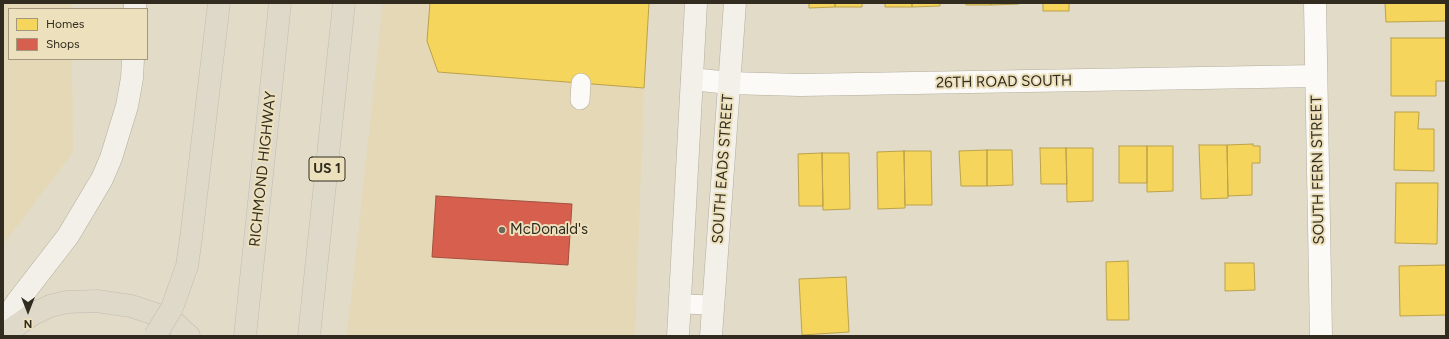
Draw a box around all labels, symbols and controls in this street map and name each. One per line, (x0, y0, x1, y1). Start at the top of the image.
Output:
legend (8, 8, 148, 60)
text: Homes (46, 17, 84, 31)
text: Shops (46, 37, 80, 51)
street label: 26TH ROAD SOUTH (936, 72, 1072, 92)
street label: RICHMOND HIGHWAY (246, 90, 280, 248)
street label: SOUTH EADS STREET (709, 94, 737, 244)
street label: SOUTH FERN STREET (1308, 95, 1328, 245)
road number: US 1 (309, 157, 345, 181)
place label: McDonald's (510, 221, 588, 239)
marker: McDonald's (497, 225, 507, 235)
north arrow (8, 291, 48, 331)
text: N (24, 317, 32, 330)

